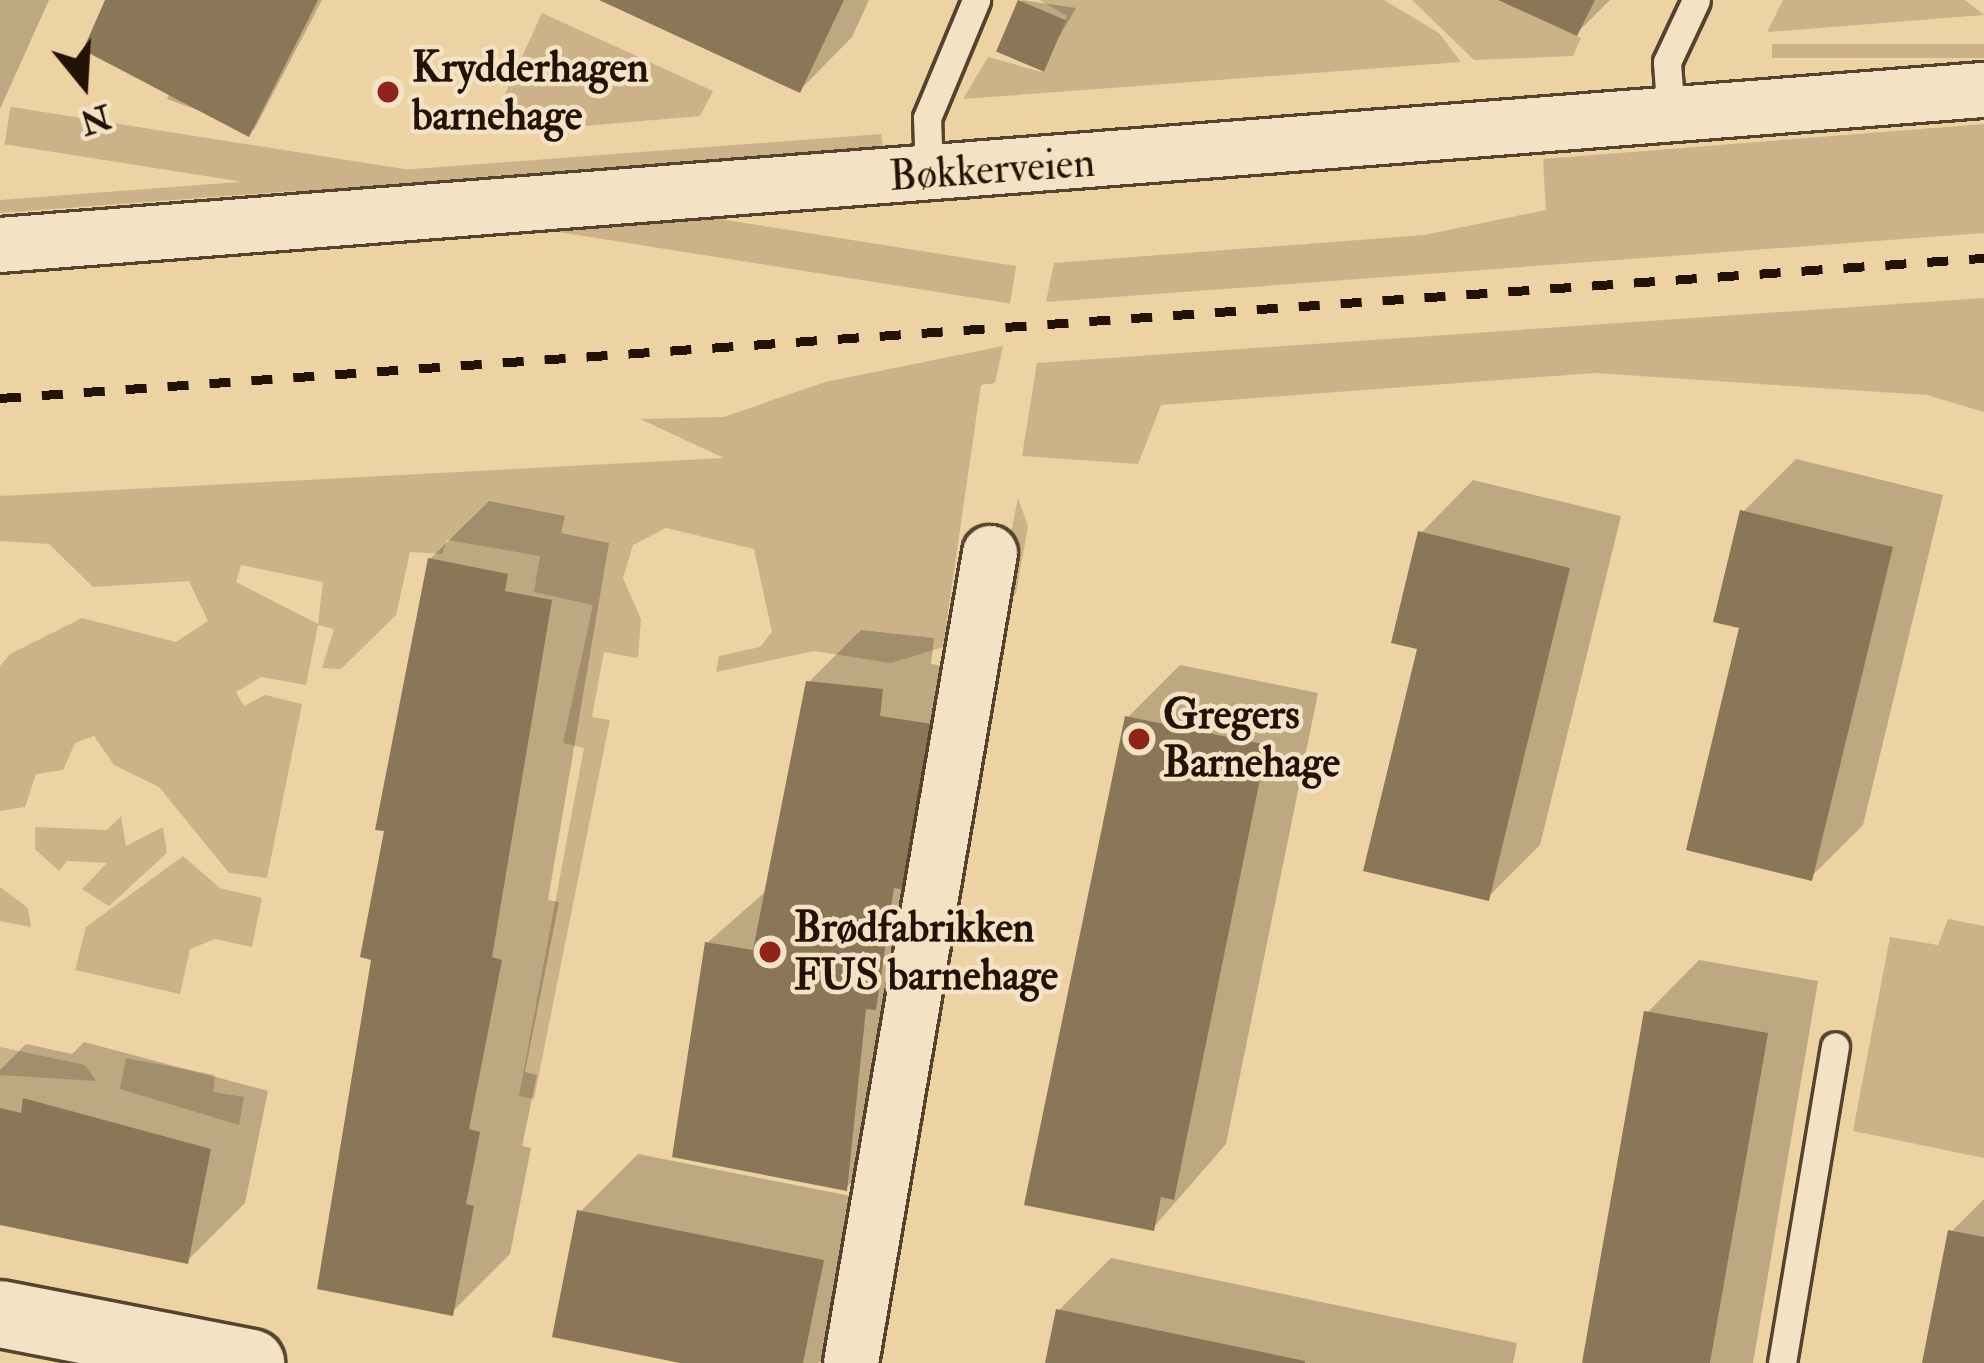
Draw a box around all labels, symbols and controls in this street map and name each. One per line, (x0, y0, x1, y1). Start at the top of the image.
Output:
north arrow (24, 24, 144, 144)
place label: Krydderhagen barnehage (412, 43, 649, 142)
marker: Krydderhagen barnehage (375, 79, 401, 105)
text: N (75, 95, 116, 143)
street label: Bøkkerveien (887, 138, 1097, 202)
place label: Gregers Barnehage (1163, 690, 1340, 789)
marker: Gregers Barnehage (1126, 726, 1152, 752)
place label: Brødfabrikken FUS barnehage (794, 903, 1058, 1002)
marker: Brødfabrikken FUS barnehage (757, 939, 783, 965)

